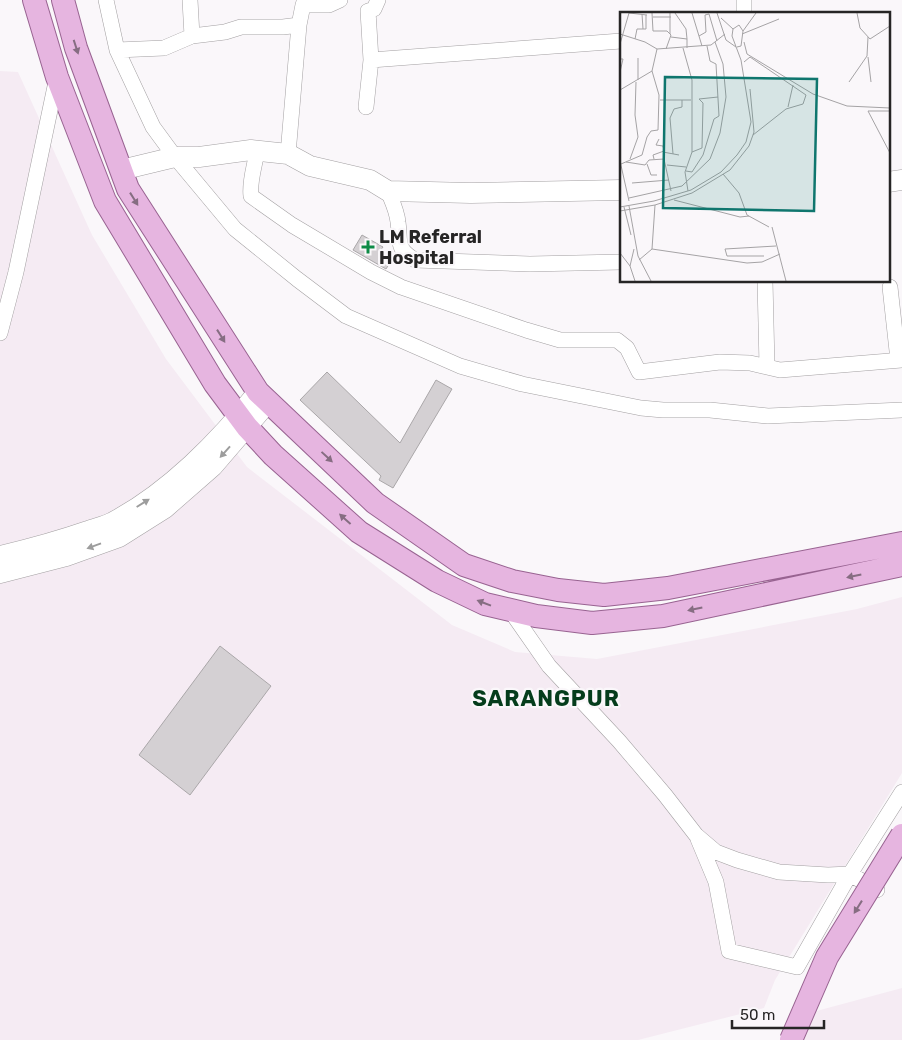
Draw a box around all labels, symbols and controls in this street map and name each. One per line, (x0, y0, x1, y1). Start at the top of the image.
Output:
inset map (620, 12, 890, 282)
one-way arrow (73, 40, 81, 55)
one-way arrow (129, 192, 138, 205)
place label: LM Referral Hospital (379, 226, 482, 269)
marker: LM Referral Hospital (361, 240, 375, 254)
one-way arrow (216, 329, 225, 343)
one-way arrow (219, 446, 231, 458)
one-way arrow (321, 451, 333, 463)
one-way arrow (137, 498, 150, 508)
one-way arrow (340, 513, 352, 525)
one-way arrow (87, 542, 102, 550)
one-way arrow (847, 572, 862, 580)
one-way arrow (476, 599, 491, 606)
one-way arrow (688, 605, 703, 613)
district label: SARANGPUR (472, 685, 620, 712)
one-way arrow (853, 900, 863, 913)
scale bar (732, 998, 824, 1030)
text: 50 m (740, 1006, 775, 1024)

